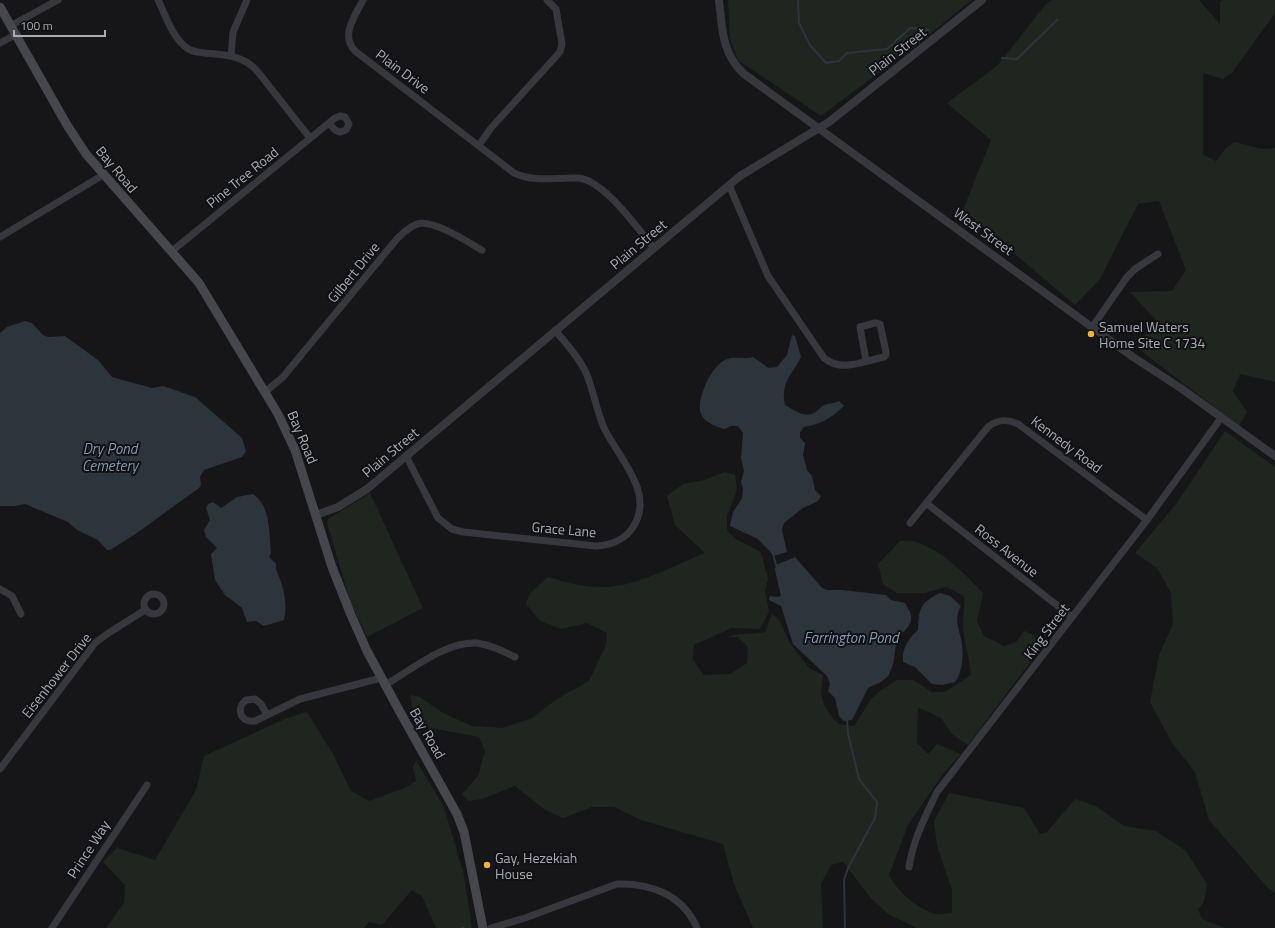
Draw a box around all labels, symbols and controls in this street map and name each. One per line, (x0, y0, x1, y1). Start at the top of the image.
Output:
scale bar (14, 12, 105, 38)
text: 100 m (20, 16, 53, 35)
street label: Plain Street (864, 22, 930, 80)
street label: Plain Drive (372, 44, 434, 98)
street label: Bay Road (91, 141, 143, 197)
street label: Pine Tree Road (201, 141, 283, 213)
street label: West Street (950, 202, 1018, 260)
street label: Plain Street (605, 214, 671, 274)
street label: Gilbert Drive (322, 237, 384, 307)
place label: Samuel Waters Home Site C 1734 (1099, 316, 1206, 353)
marker: Samuel Waters Home Site C 1734 (1086, 329, 1096, 339)
street label: Bay Road (282, 407, 324, 467)
street label: Kennedy Road (1027, 410, 1107, 478)
street label: Plain Street (357, 422, 423, 482)
water label: Dry Pond Cemetery (82, 437, 140, 477)
street label: Grace Lane (531, 516, 597, 542)
street label: Ross Avenue (971, 518, 1043, 582)
street label: King Street (1018, 599, 1074, 663)
water label: Farrington Pond (803, 626, 900, 649)
street label: Eisenhower Drive (16, 628, 96, 722)
street label: Bay Road (405, 704, 451, 762)
street label: Prince Way (61, 815, 115, 882)
place label: Gay, Hezekiah House (495, 847, 577, 884)
marker: Gay, Hezekiah House (482, 860, 492, 870)

